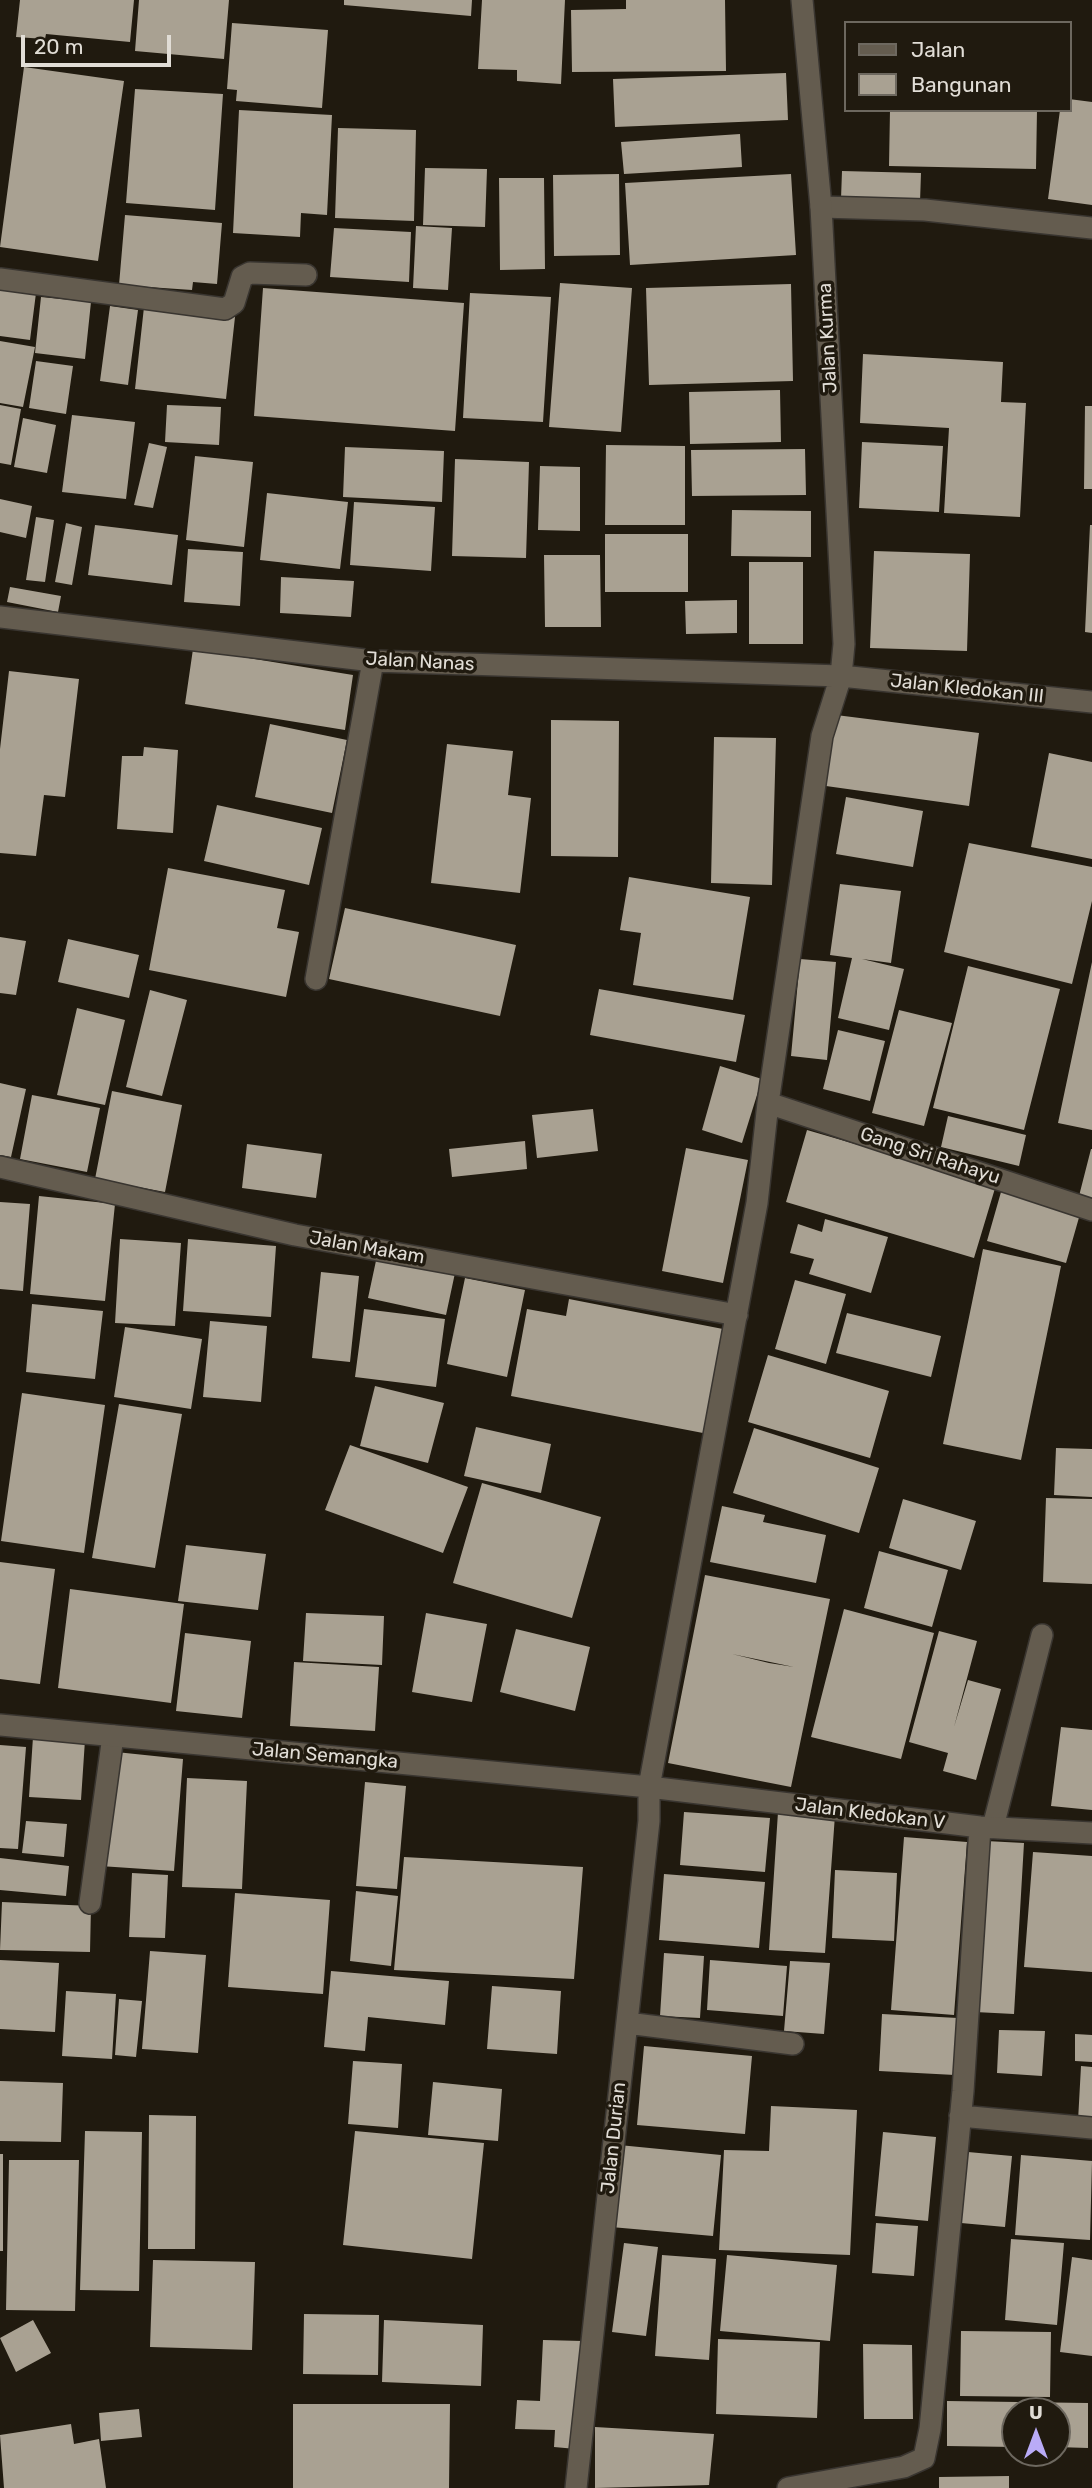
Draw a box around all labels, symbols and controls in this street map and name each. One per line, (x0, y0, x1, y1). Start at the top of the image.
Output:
scale bar (24, 21, 175, 65)
legend (844, 21, 1071, 112)
text: 20 m (34, 34, 83, 59)
text: Jalan (911, 37, 965, 62)
text: Bangunan (911, 72, 1012, 97)
street label: Jalan Kurma (814, 282, 842, 394)
street label: Jalan Nanas (365, 648, 475, 676)
street label: Jalan Kledokan III (889, 670, 1045, 708)
street label: Gang Sri Rahayu (857, 1123, 1003, 1189)
street label: Jalan Makam (308, 1227, 426, 1269)
street label: Jalan Semangka (251, 1738, 399, 1774)
street label: Jalan Kledokan V (794, 1793, 946, 1835)
street label: Jalan Durian (597, 2081, 631, 2195)
north arrow (1001, 2397, 1071, 2467)
text: U (1029, 2401, 1043, 2424)

